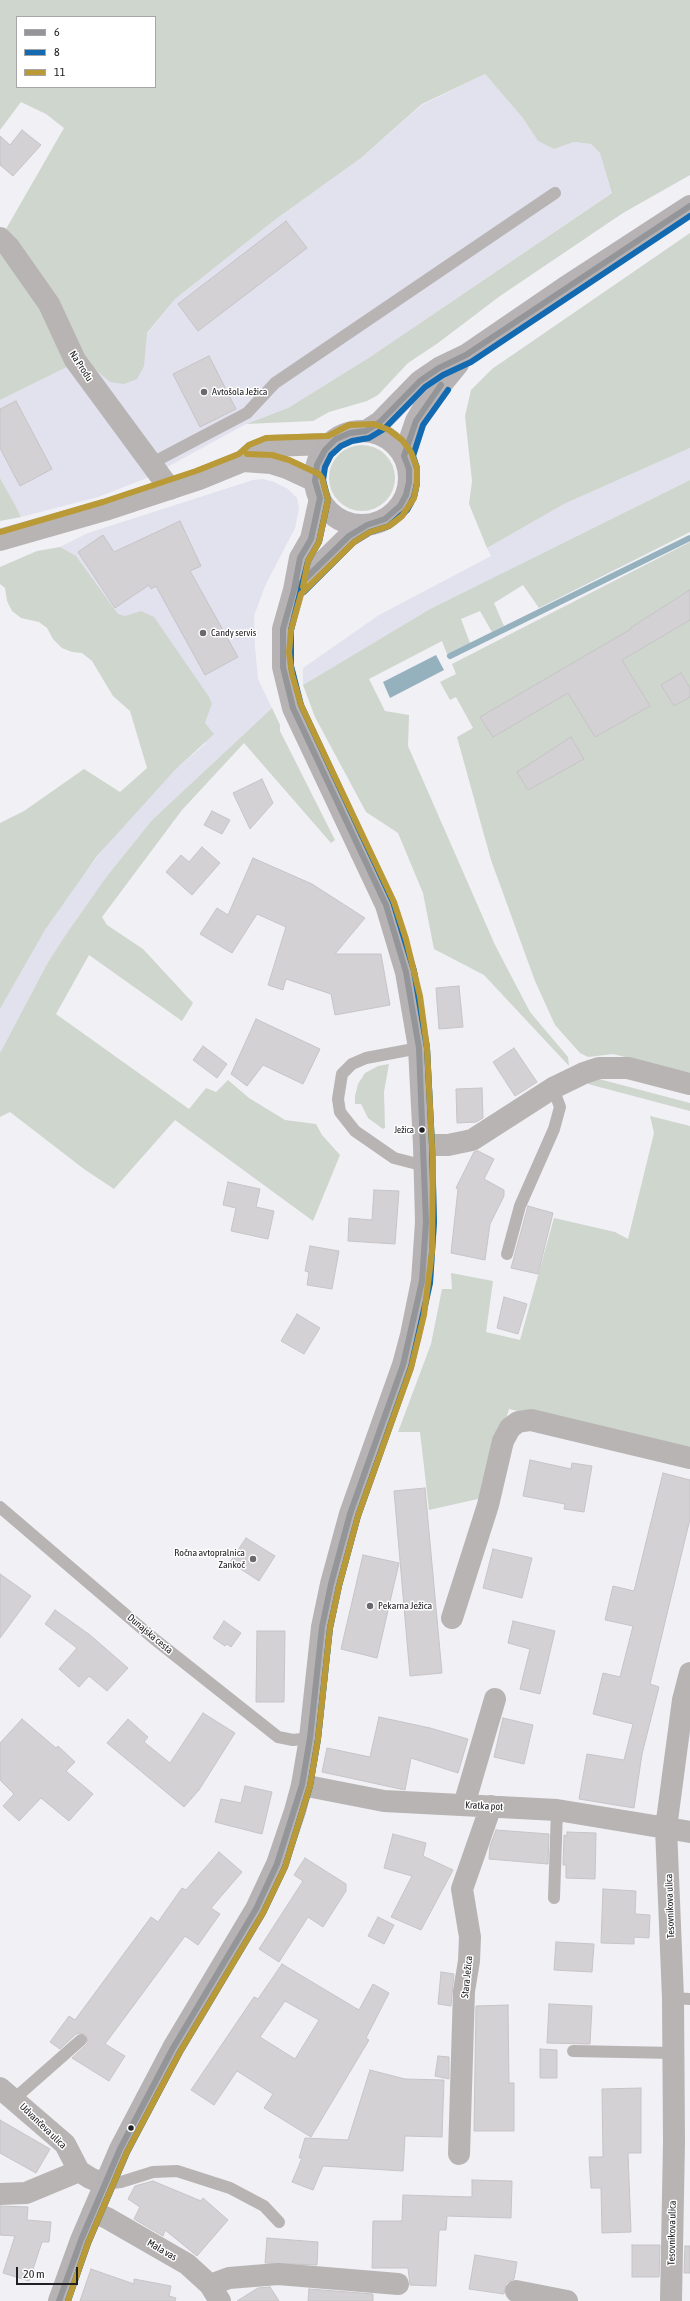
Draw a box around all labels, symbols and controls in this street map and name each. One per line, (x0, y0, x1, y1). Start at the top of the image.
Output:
legend (16, 16, 156, 88)
text: 6 (54, 25, 60, 39)
text: 8 (54, 45, 60, 59)
text: 11 (54, 65, 65, 79)
street label: Na Produ (67, 348, 95, 384)
place label: Avtošola Ježica (212, 386, 267, 398)
marker: Avtošola Ježica (199, 387, 209, 397)
place label: Candy servis (211, 627, 256, 639)
marker: Candy servis (198, 628, 208, 638)
place label: Ježica (394, 1125, 414, 1135)
marker: Ježica (417, 1125, 427, 1135)
place label: Ročna avtopralnica Zankoč (174, 1547, 245, 1570)
marker: Ročna avtopralnica Zankoč (248, 1554, 258, 1564)
place label: Pekarna Ježica (378, 1600, 432, 1612)
marker: Pekarna Ježica (365, 1601, 375, 1611)
street label: Dunajska cesta (125, 1612, 175, 1656)
street label: Kratka pot (465, 1799, 503, 1813)
street label: Tesovnikova ulica (663, 1873, 677, 1939)
street label: Stara Ježica (459, 1955, 475, 1999)
street label: Udvančeva ulica (17, 2101, 69, 2151)
unlabelled marker (126, 2123, 136, 2133)
street label: Tesovnikova ulica (665, 2201, 679, 2265)
street label: Mala vas (145, 2237, 179, 2263)
scale bar (18, 2259, 80, 2285)
text: 20 m (23, 2267, 45, 2281)

